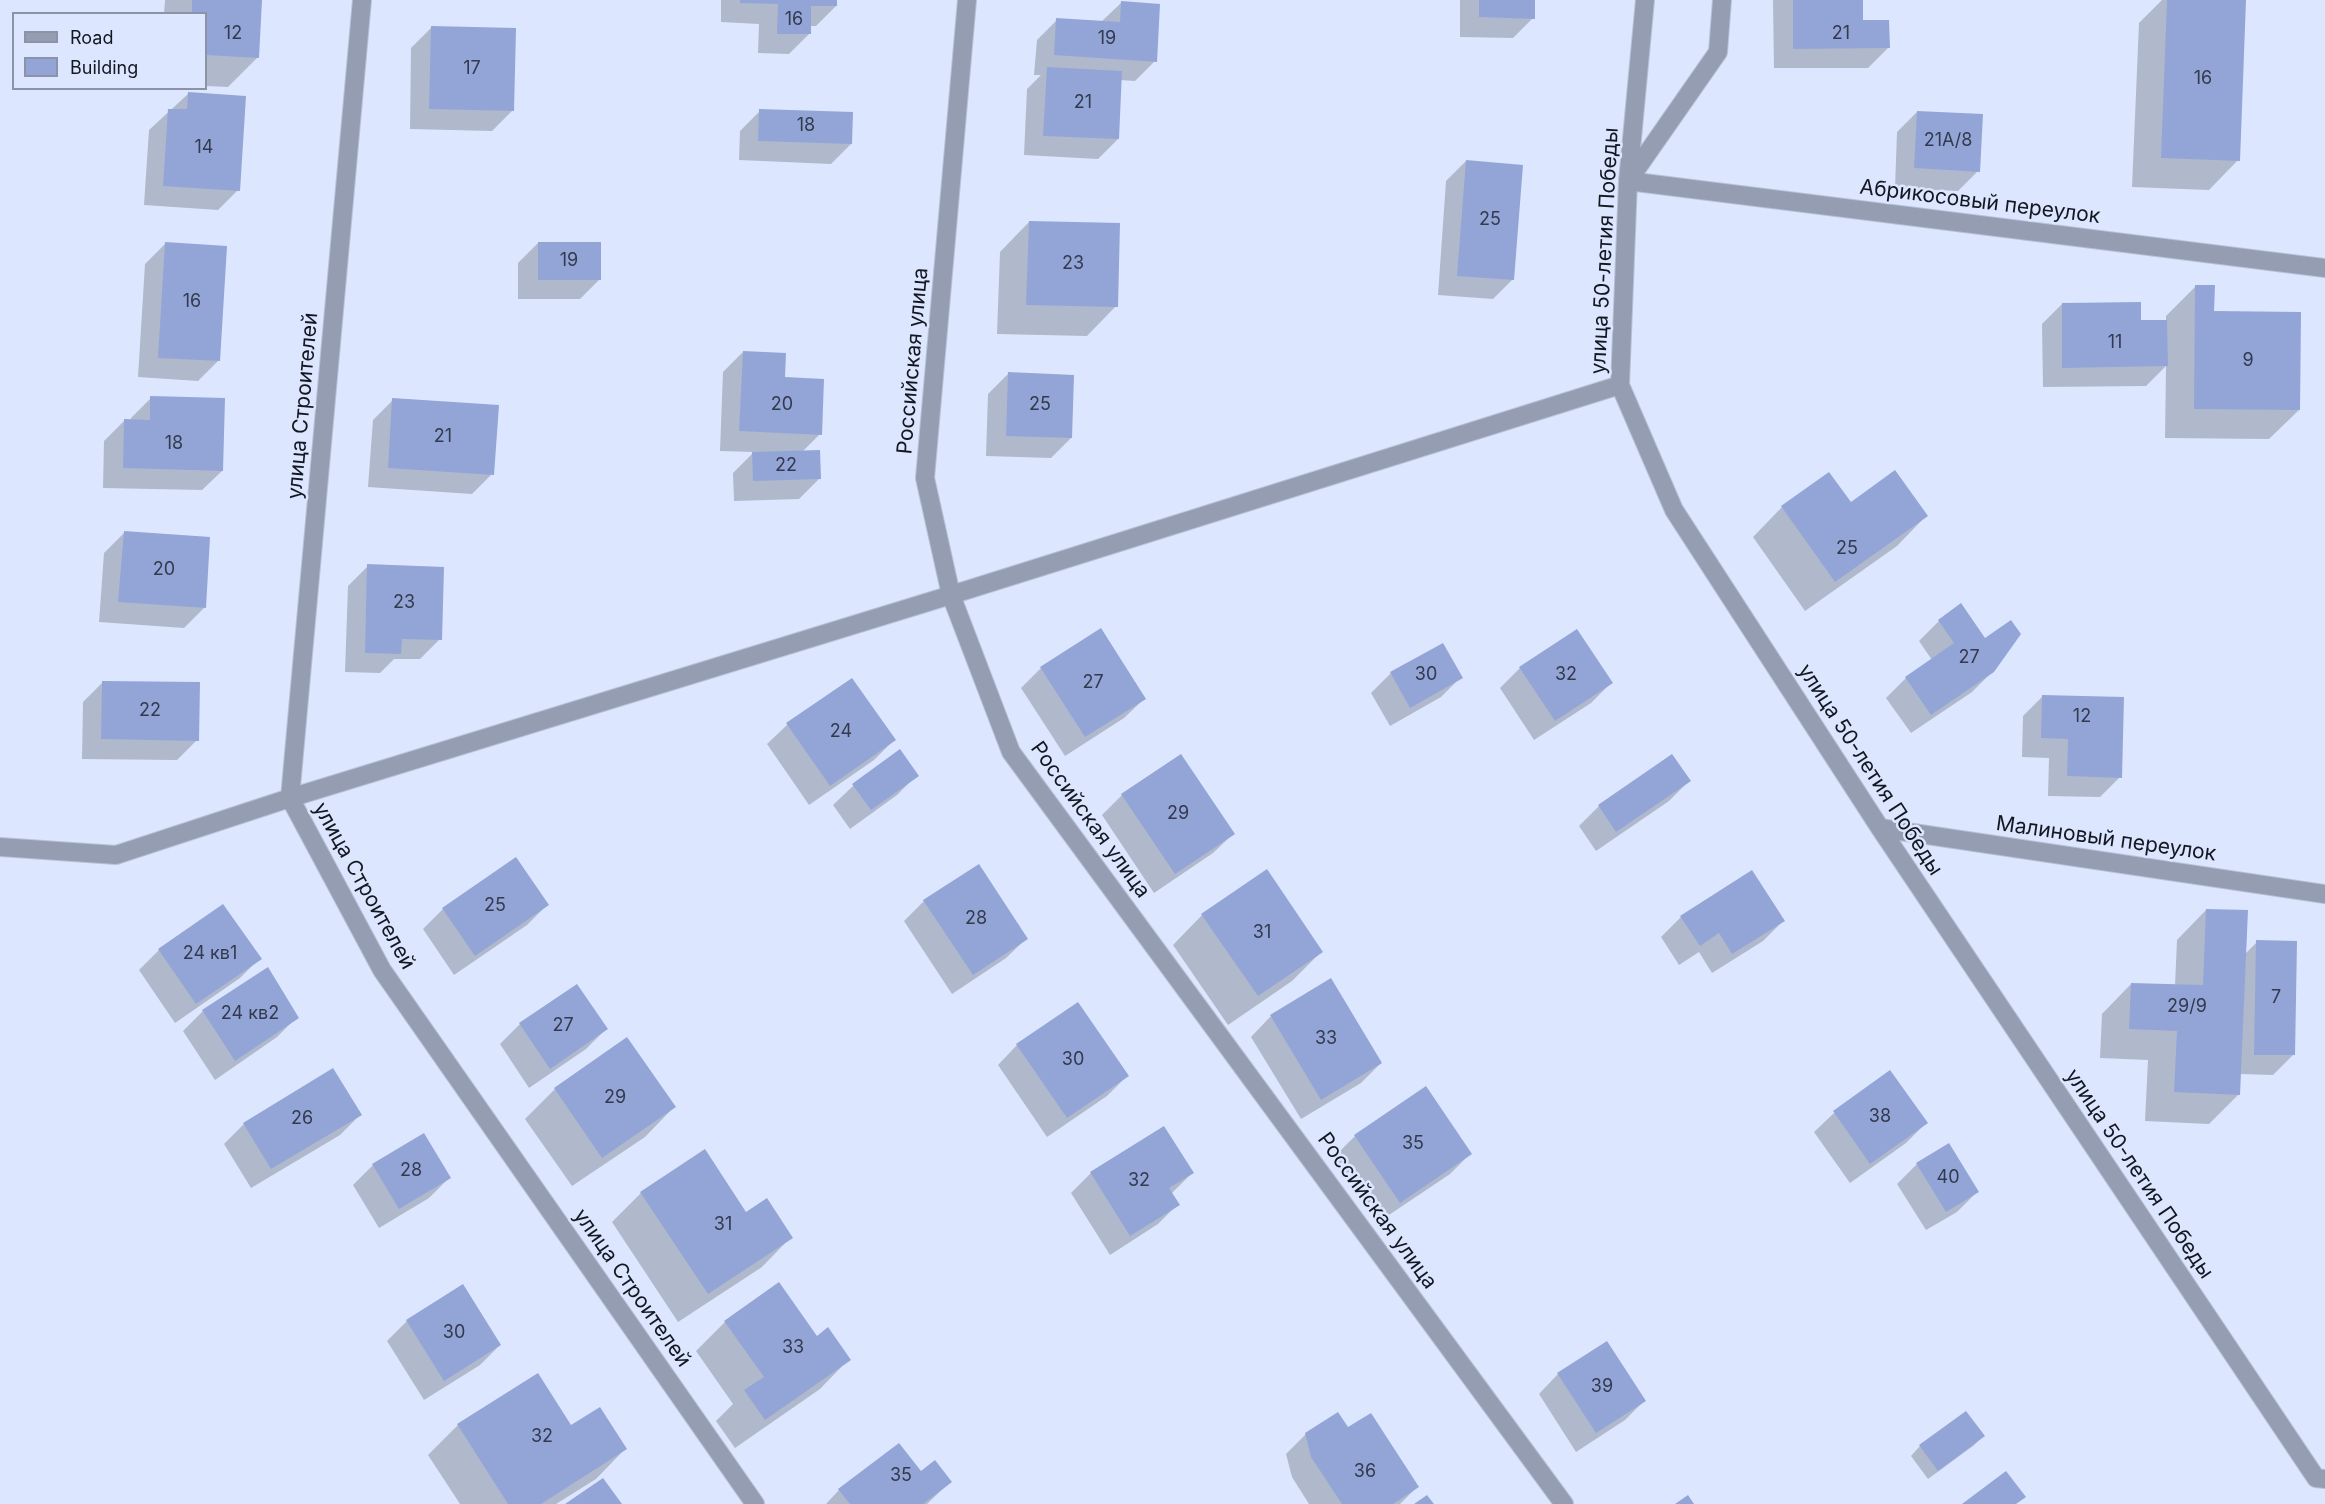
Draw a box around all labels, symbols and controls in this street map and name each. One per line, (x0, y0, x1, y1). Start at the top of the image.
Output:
house number: 16 (785, 9, 803, 31)
legend (12, 12, 207, 90)
house number: 12 (224, 23, 242, 45)
house number: 21 (1832, 23, 1850, 45)
text: Road (70, 27, 113, 48)
house number: 19 (1098, 28, 1116, 50)
text: Building (70, 57, 138, 78)
house number: 17 (463, 58, 481, 80)
house number: 16 (2194, 68, 2212, 90)
house number: 21 (1074, 92, 1092, 114)
house number: 18 (797, 115, 815, 137)
street label: улица 50-летия Победы (1586, 127, 1624, 375)
house number: 21А/8 (1924, 130, 1972, 152)
house number: 14 (195, 137, 213, 159)
street label: Абрикосовый переулок (1858, 175, 2102, 229)
house number: 25 (1479, 209, 1501, 231)
house number: 19 (560, 250, 578, 272)
house number: 23 (1062, 253, 1084, 275)
street label: Российская улица (892, 267, 934, 455)
house number: 16 (183, 291, 201, 313)
street label: улица Строителей (282, 312, 324, 500)
house number: 11 (2108, 332, 2122, 354)
house number: 9 (2242, 350, 2254, 372)
house number: 20 (771, 394, 793, 416)
house number: 25 (1029, 394, 1051, 416)
house number: 21 (434, 426, 452, 448)
house number: 18 (165, 433, 183, 455)
house number: 22 (775, 455, 797, 477)
house number: 25 (1836, 538, 1858, 560)
house number: 20 (153, 559, 175, 581)
house number: 23 (393, 592, 415, 614)
house number: 27 (1958, 647, 1980, 669)
street label: улица 50-летия Победы (1792, 659, 1948, 881)
house number: 30 (1415, 664, 1437, 686)
house number: 32 (1555, 664, 1577, 686)
house number: 27 (1082, 672, 1104, 694)
house number: 22 (139, 700, 161, 722)
house number: 12 (2073, 706, 2091, 728)
house number: 24 (830, 721, 852, 743)
street label: Российская улица (1025, 737, 1155, 903)
street label: улица Строителей (308, 798, 420, 974)
house number: 29 (1167, 803, 1189, 825)
street label: Малиновый переулок (1994, 811, 2218, 867)
house number: 25 (484, 895, 506, 917)
house number: 28 (965, 908, 987, 930)
house number: 31 (1253, 922, 1271, 944)
house number: 24 кв1 (183, 943, 237, 965)
house number: 7 (2271, 987, 2281, 1009)
house number: 29/9 (2167, 996, 2207, 1018)
house number: 24 кв2 (221, 1003, 279, 1025)
house number: 27 (552, 1015, 574, 1037)
house number: 33 (1315, 1028, 1337, 1050)
house number: 30 (1062, 1049, 1084, 1071)
street label: улица 50-летия Победы (2059, 1064, 2219, 1284)
house number: 29 (604, 1087, 626, 1109)
house number: 38 (1869, 1106, 1891, 1128)
house number: 26 (291, 1108, 313, 1130)
street label: Российская улица (1312, 1128, 1442, 1294)
house number: 35 (1402, 1133, 1424, 1155)
house number: 28 (400, 1160, 422, 1182)
house number: 40 (1937, 1167, 1959, 1189)
house number: 32 (1128, 1170, 1150, 1192)
street label: улица Строителей (568, 1204, 696, 1372)
house number: 31 (714, 1214, 732, 1236)
house number: 30 (443, 1322, 465, 1344)
house number: 33 (782, 1337, 804, 1359)
house number: 39 (1591, 1376, 1613, 1398)
house number: 32 (531, 1426, 553, 1448)
house number: 36 (1354, 1461, 1376, 1483)
house number: 35 (890, 1465, 912, 1487)

